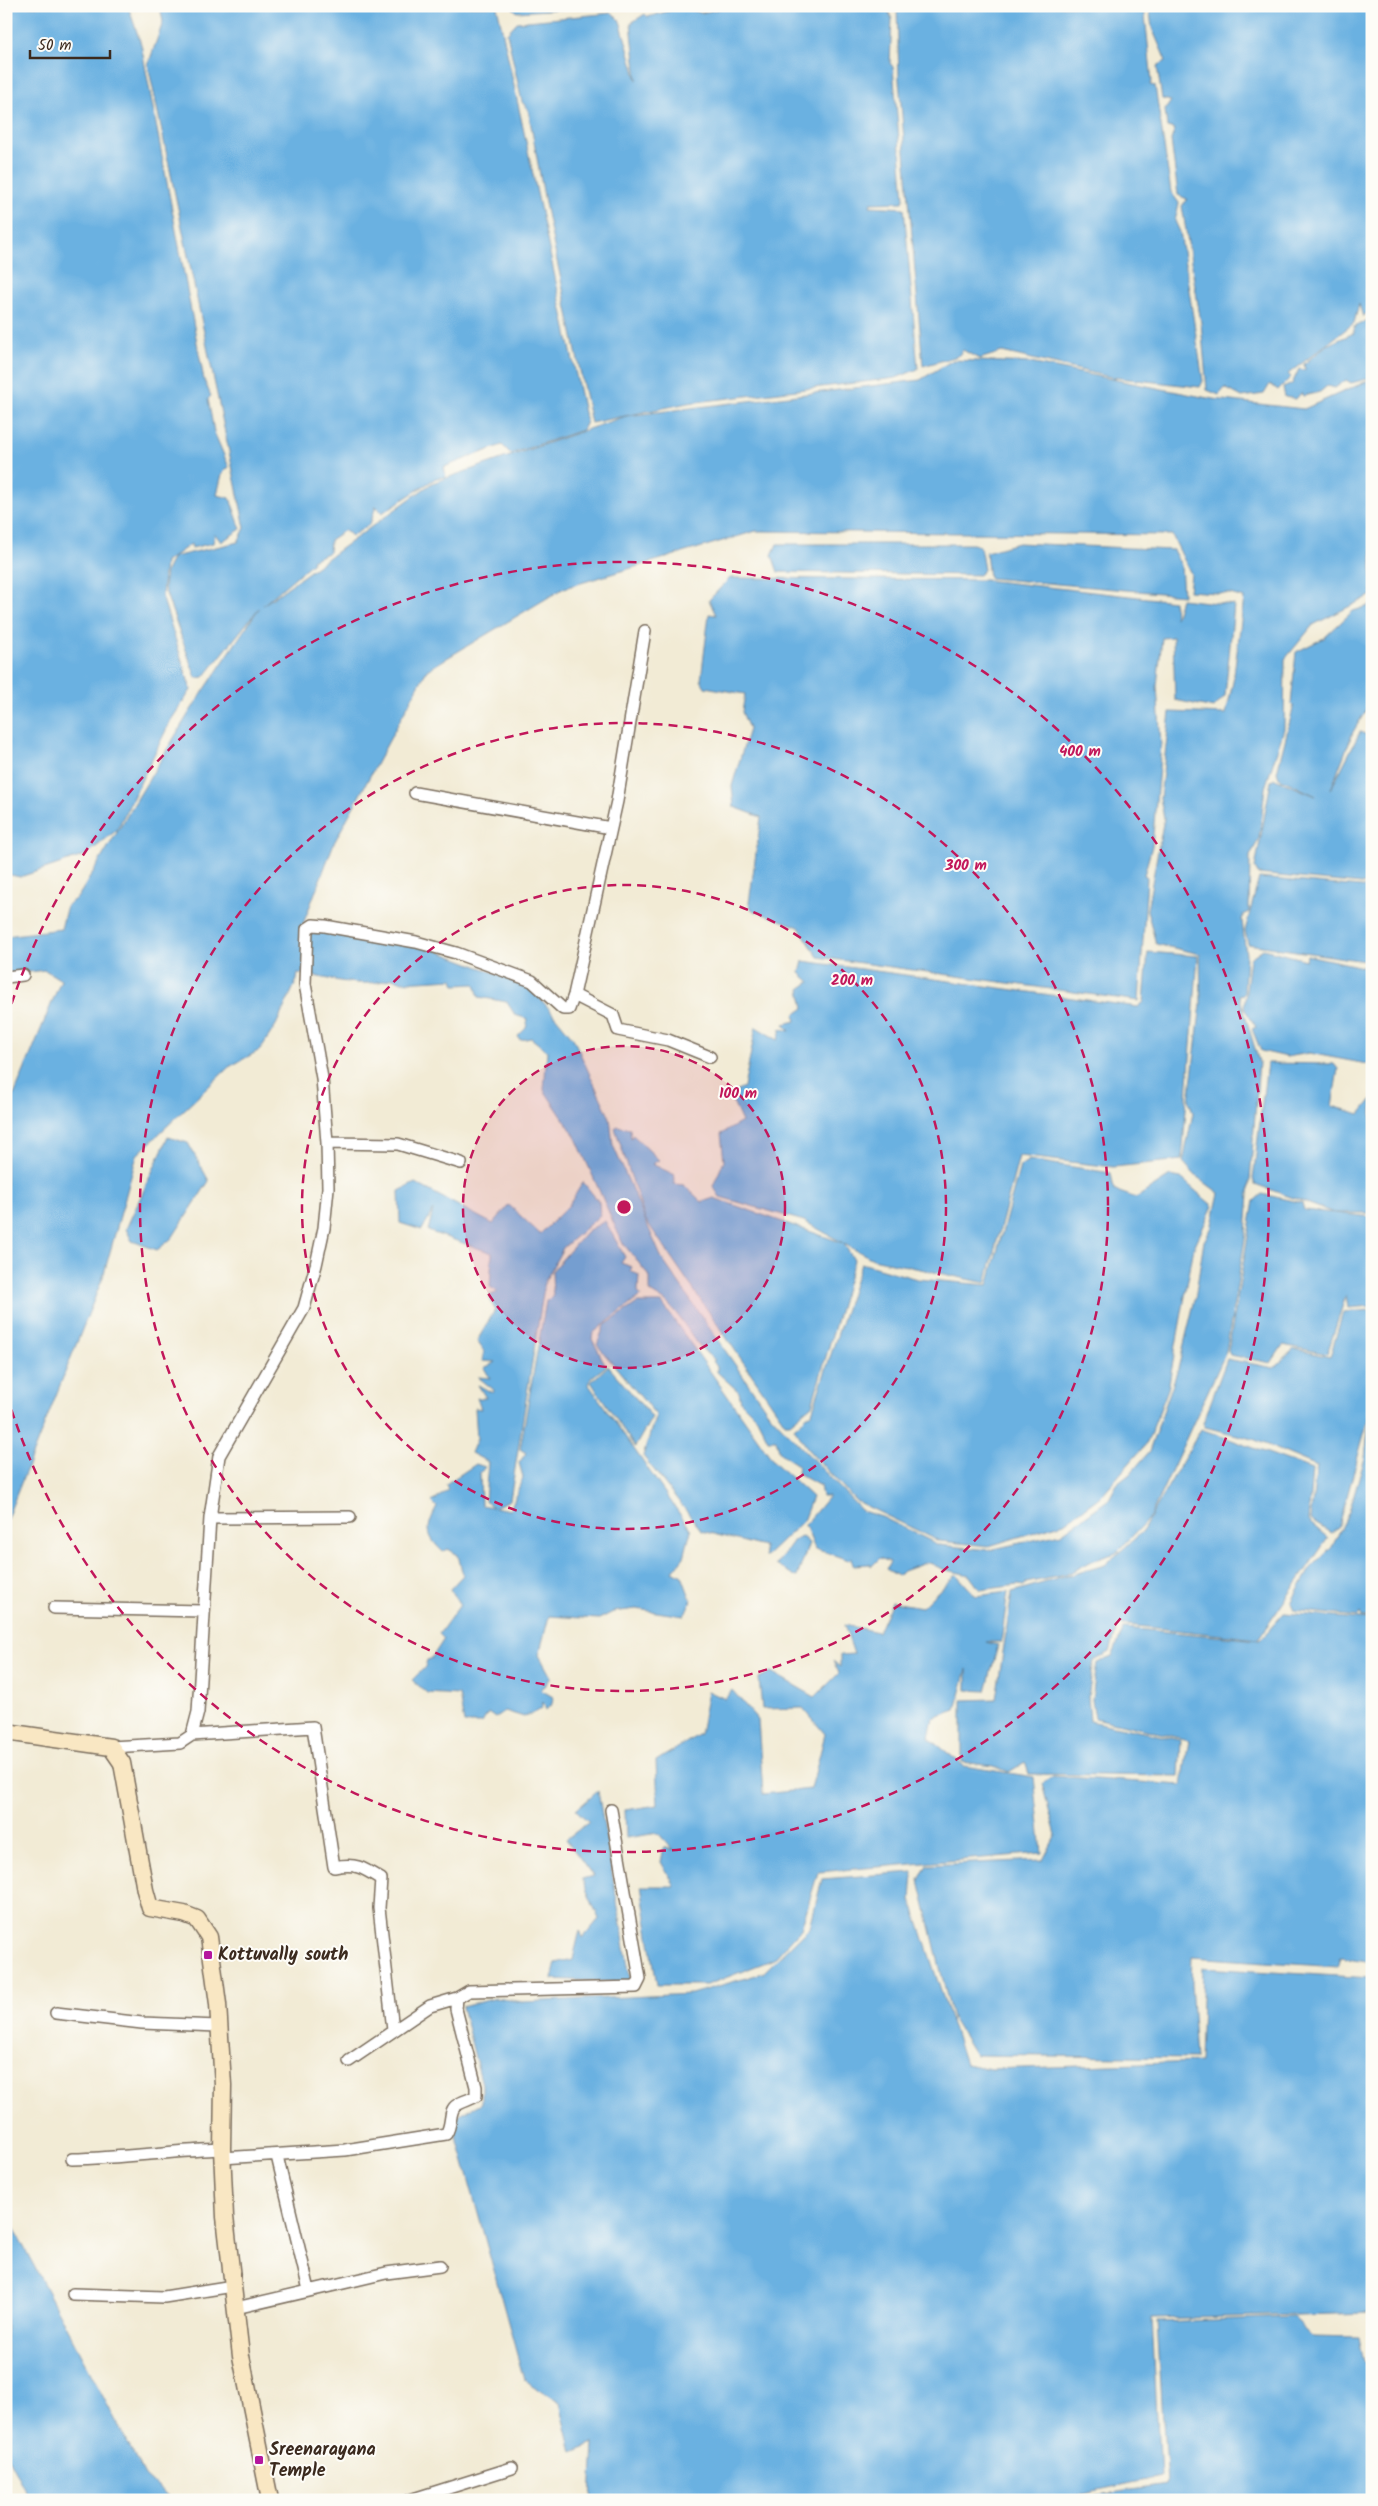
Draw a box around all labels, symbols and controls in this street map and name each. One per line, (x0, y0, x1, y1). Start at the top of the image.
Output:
scale bar (30, 28, 110, 60)
text: 50 m (38, 34, 72, 58)
text: 400 m (1059, 740, 1101, 764)
text: 300 m (944, 854, 987, 878)
text: 200 m (831, 969, 873, 993)
text: 100 m (719, 1082, 757, 1106)
centre of rings (615, 1198, 633, 1216)
place label: Kottuvally south (218, 1941, 348, 1970)
marker: Kottuvally south (202, 1949, 214, 1961)
place label: Sreenarayana Temple (269, 2436, 376, 2486)
marker: Sreenarayana Temple (253, 2454, 265, 2466)

